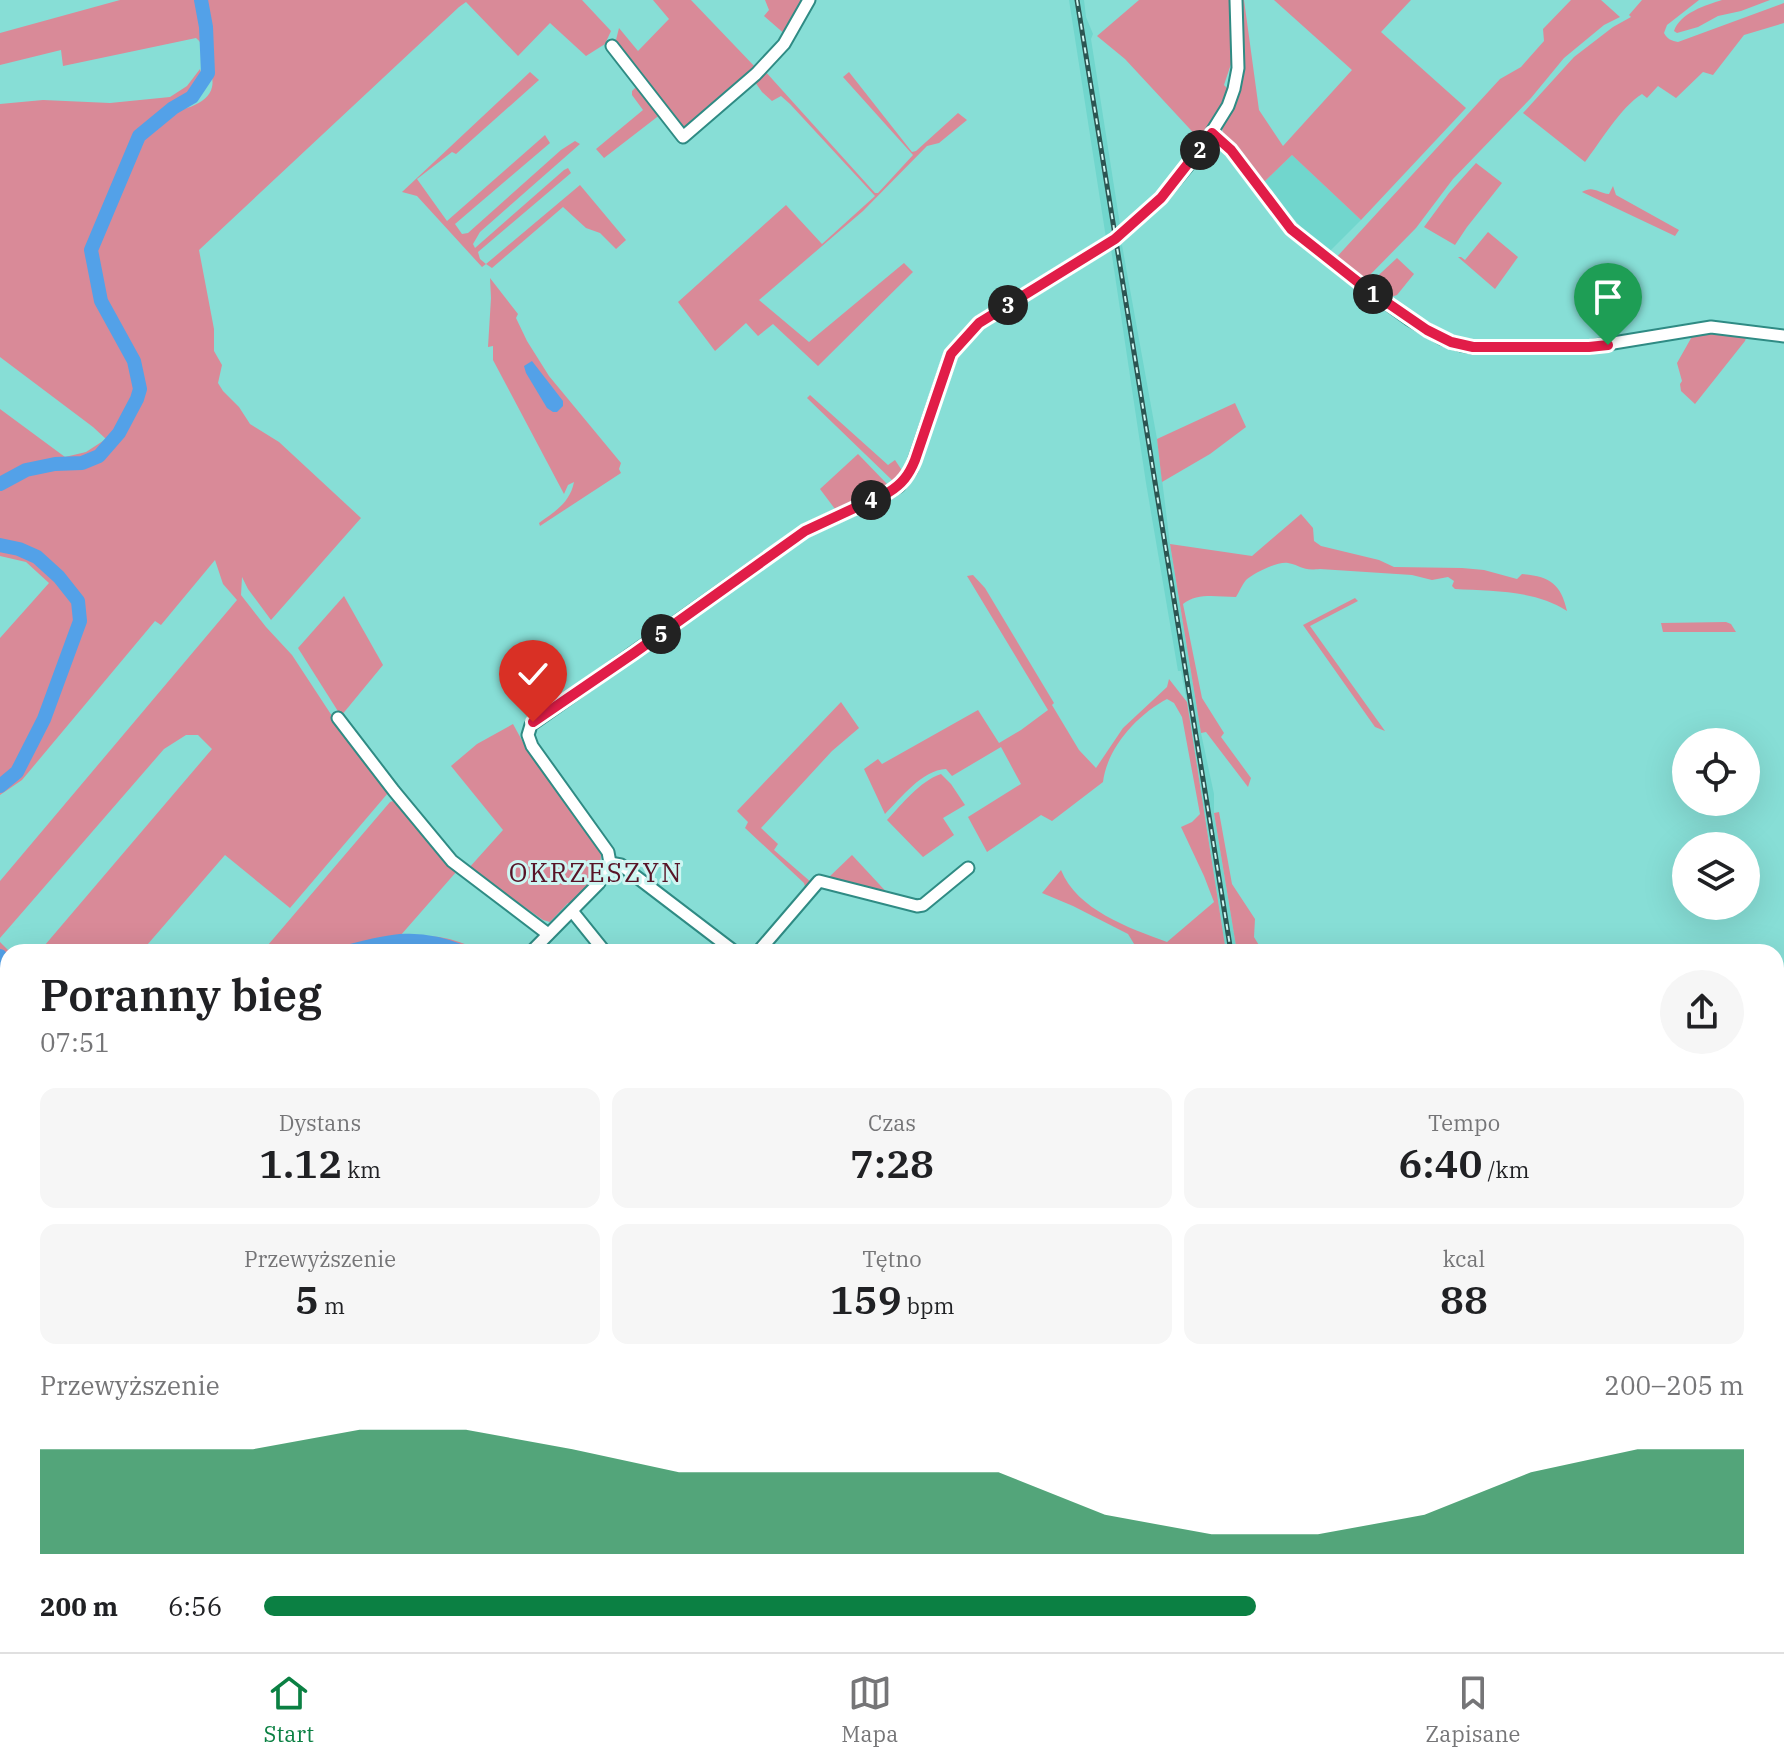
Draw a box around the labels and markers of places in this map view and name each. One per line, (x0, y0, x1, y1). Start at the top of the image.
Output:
pin: 2 (1180, 130, 1220, 170)
pin (1574, 263, 1642, 345)
pin: 1 (1353, 274, 1393, 314)
pin: 3 (988, 285, 1028, 325)
pin: 4 (851, 480, 891, 520)
pin: 5 (641, 614, 681, 654)
pin (499, 640, 567, 722)

